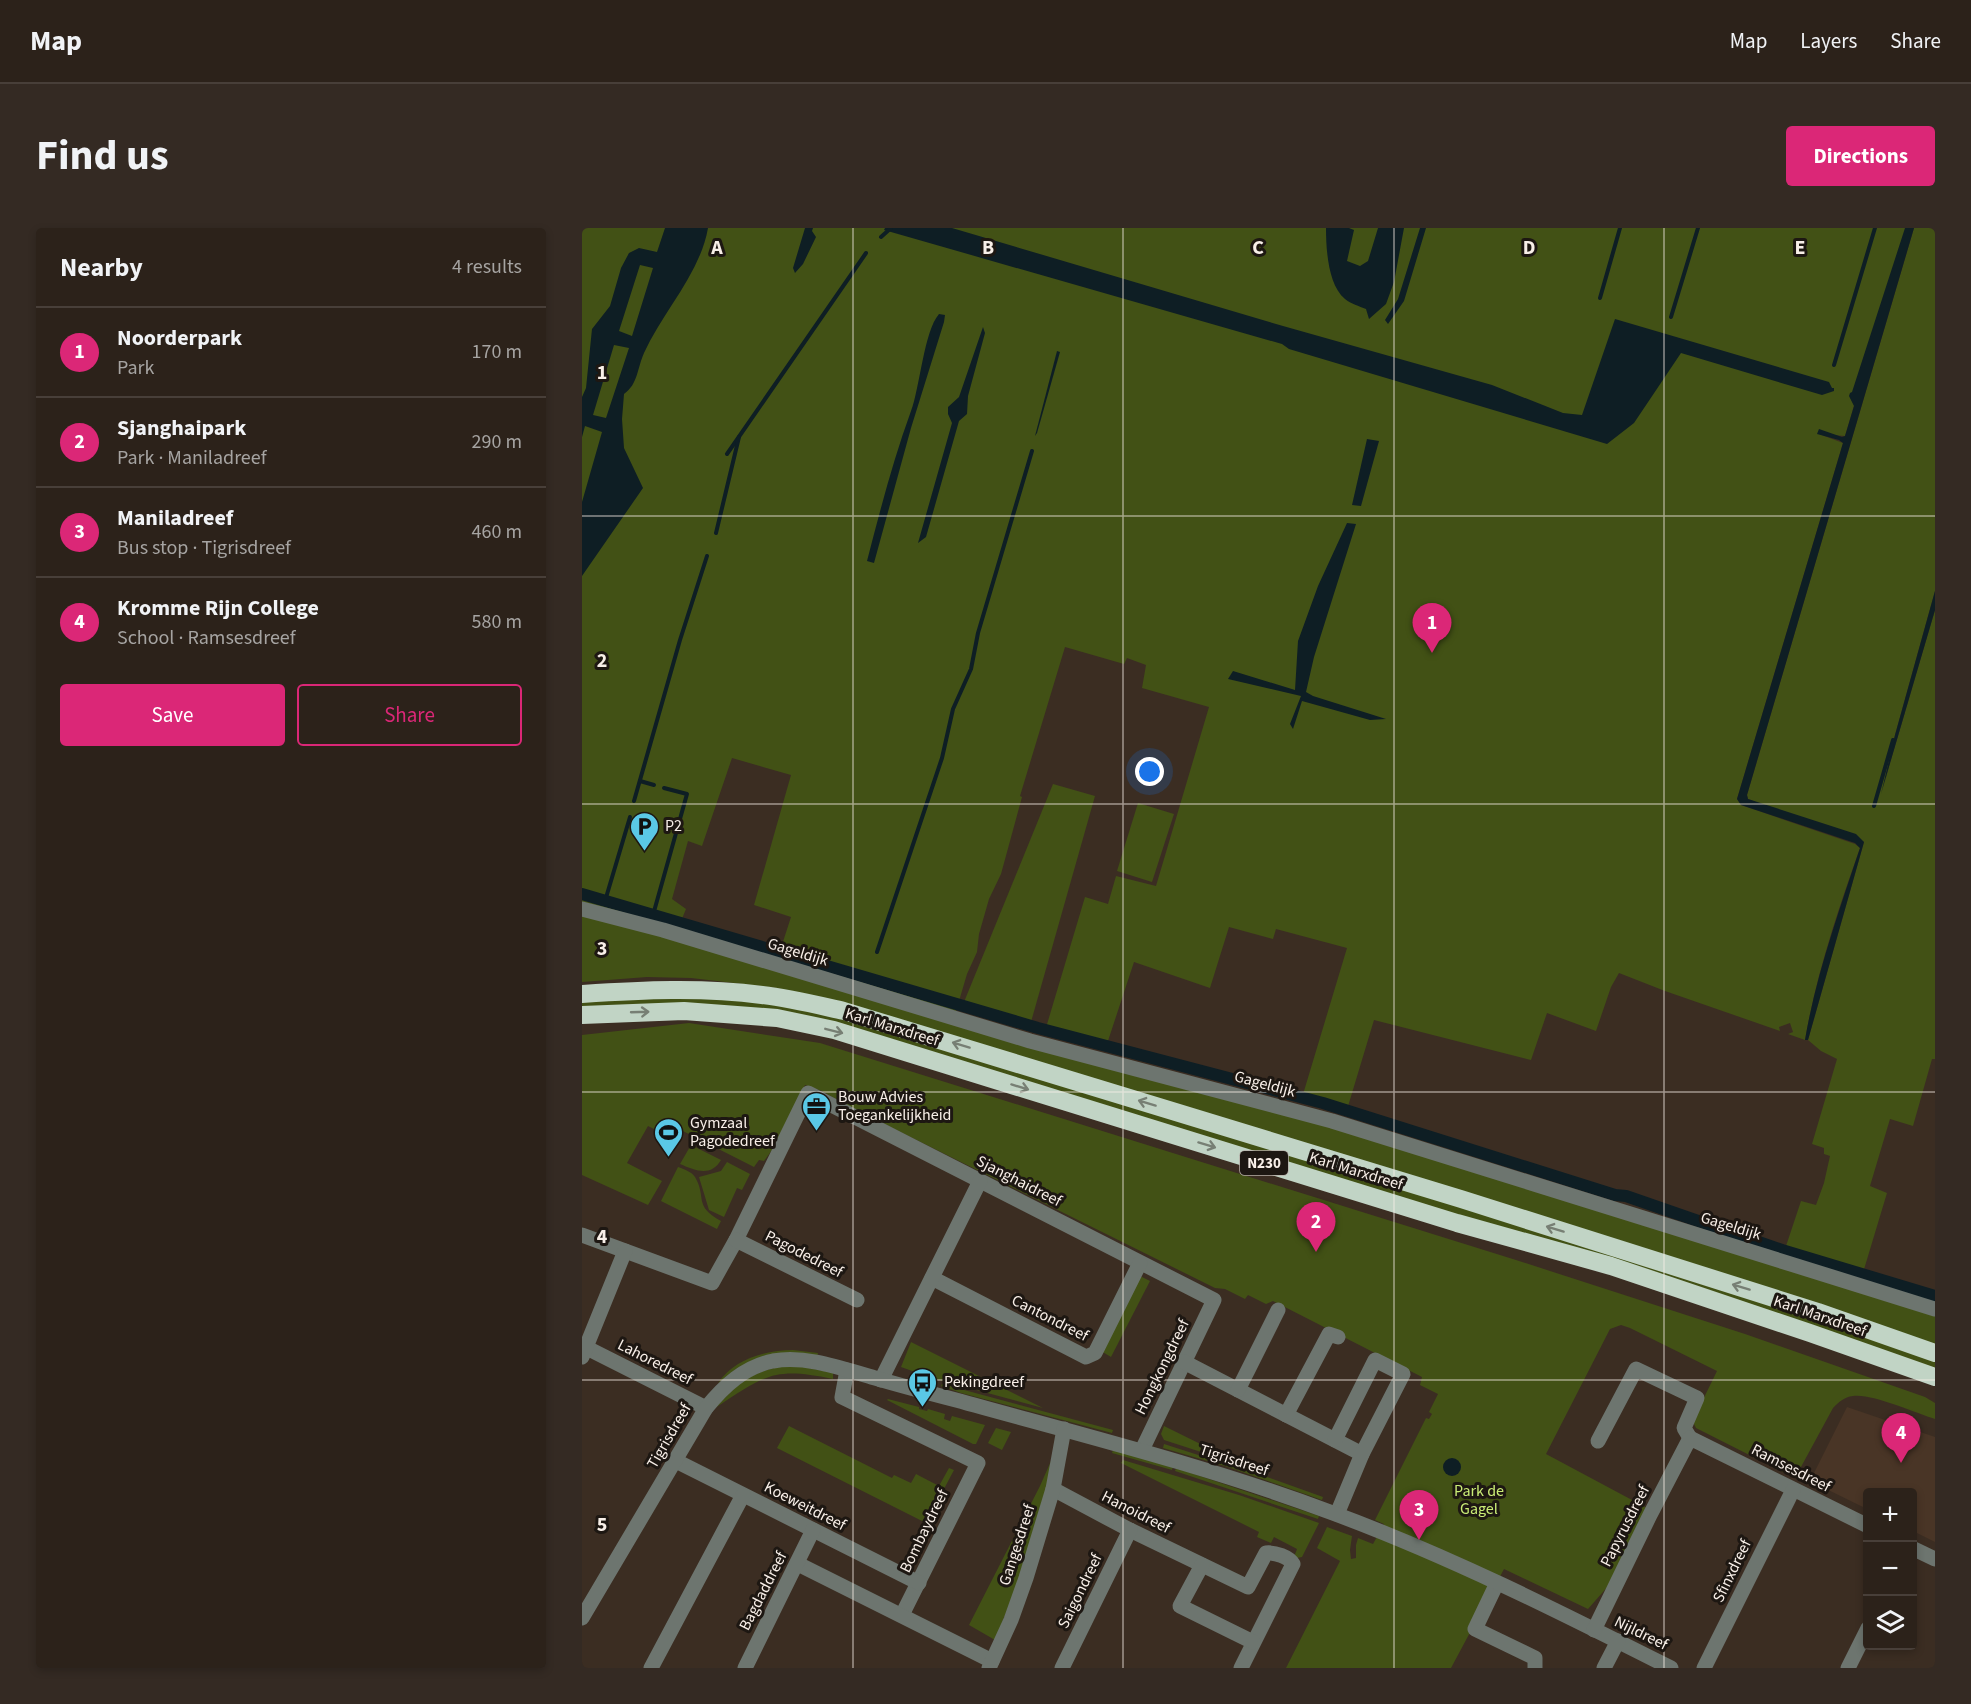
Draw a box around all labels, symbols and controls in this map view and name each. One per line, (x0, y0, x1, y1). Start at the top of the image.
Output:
text: Map (30, 21, 82, 61)
text: Map (1730, 26, 1767, 56)
text: Layers (1800, 26, 1857, 56)
text: Share (1890, 26, 1941, 56)
text: Find us (36, 126, 169, 186)
button: Directions (1786, 126, 1935, 186)
text: A (710, 234, 723, 262)
text: B (982, 234, 994, 262)
text: C (1252, 234, 1264, 262)
text: D (1523, 234, 1535, 262)
text: E (1795, 234, 1805, 262)
text: Nearby (60, 249, 143, 286)
text: 4 results (452, 253, 522, 281)
text: Noorderpark (117, 322, 242, 354)
text: 1 (74, 338, 85, 366)
text: 170 m (472, 338, 522, 366)
text: Park (117, 354, 154, 382)
text: 1 (597, 359, 607, 387)
text: Sjanghaipark (117, 412, 246, 444)
text: 2 (74, 428, 85, 456)
text: 290 m (472, 428, 522, 456)
text: Park · Maniladreef (117, 444, 267, 472)
text: Maniladreef (117, 502, 233, 534)
text: 3 (74, 518, 85, 546)
text: 460 m (472, 518, 522, 546)
text: Bus stop · Tigrisdreef (117, 534, 291, 562)
text: Kromme Rijn College (117, 592, 319, 624)
pin: 1 (1412, 604, 1452, 653)
text: 4 (74, 608, 85, 636)
text: 580 m (472, 608, 522, 636)
text: School · Ramsesdreef (117, 624, 296, 652)
text: 2 (597, 647, 607, 675)
button: Save (60, 684, 285, 746)
button: Share (297, 684, 522, 746)
your location (1135, 757, 1164, 786)
parking icon: P2 (628, 810, 660, 852)
place label: P2 (665, 815, 682, 837)
street label: Gageldijk (765, 932, 831, 972)
text: 3 (597, 935, 607, 963)
street label: Karl Marxdreef (842, 1002, 943, 1052)
one-way arrow (630, 1006, 650, 1018)
one-way arrow (824, 1025, 843, 1037)
one-way arrow (952, 1039, 971, 1050)
street label: Gageldijk (1232, 1065, 1298, 1103)
one-way arrow (1010, 1082, 1029, 1093)
place label: Bouw Advies Toegankelijkheid (838, 1086, 952, 1126)
office icon: Bouw Advies Toegankelijkheid (801, 1090, 833, 1132)
one-way arrow (1138, 1097, 1157, 1108)
place label: Gymzaal Pagodedreef (690, 1112, 776, 1152)
sports icon: Gymzaal Pagodedreef (653, 1116, 685, 1158)
one-way arrow (1197, 1140, 1216, 1151)
street label: Karl Marxdreef (1306, 1146, 1407, 1196)
street label: Sjanghaidreef (973, 1150, 1067, 1212)
road number: N230 (1240, 1151, 1288, 1175)
pin: 2 (1296, 1202, 1336, 1252)
street label: Gageldijk (1698, 1206, 1764, 1246)
one-way arrow (1546, 1222, 1565, 1233)
text: 4 (597, 1223, 608, 1251)
street label: Pagodedreef (761, 1225, 848, 1284)
one-way arrow (1731, 1281, 1750, 1292)
street label: Cantondreef (1008, 1289, 1093, 1347)
street label: Karl Marxdreef (1771, 1290, 1871, 1343)
street label: Hongkongdreef (1129, 1314, 1195, 1418)
street label: Lahoredreef (614, 1334, 697, 1391)
bus stop icon: Pekingdreef (907, 1366, 939, 1408)
place label: Pekingdreef (944, 1371, 1025, 1393)
street label: Tigrisdreef (642, 1398, 697, 1472)
pin: 4 (1882, 1414, 1920, 1463)
street label: Tigrisdreef (1197, 1438, 1273, 1482)
street label: Ramsesdreef (1747, 1439, 1836, 1498)
street label: Koeweitdreef (760, 1476, 851, 1537)
park label: Park de Gagel (1454, 1480, 1504, 1520)
street label: Papyrusdreef (1595, 1480, 1655, 1570)
street label: Bombaydreef (894, 1484, 954, 1576)
street label: Hanoidreef (1098, 1485, 1175, 1539)
map controls (1863, 1488, 1917, 1650)
button: + (1863, 1488, 1917, 1542)
pin: 3 (1400, 1490, 1438, 1540)
street label: Gangesdreef (994, 1500, 1041, 1588)
text: 5 (597, 1511, 607, 1539)
street label: Sfinxdreef (1707, 1535, 1757, 1606)
button: − (1863, 1542, 1917, 1596)
street label: Bagdaddreef (734, 1547, 793, 1634)
street label: Saigondreef (1052, 1549, 1108, 1632)
button: layers (1863, 1596, 1917, 1650)
street label: Nijldreef (1611, 1611, 1673, 1656)

